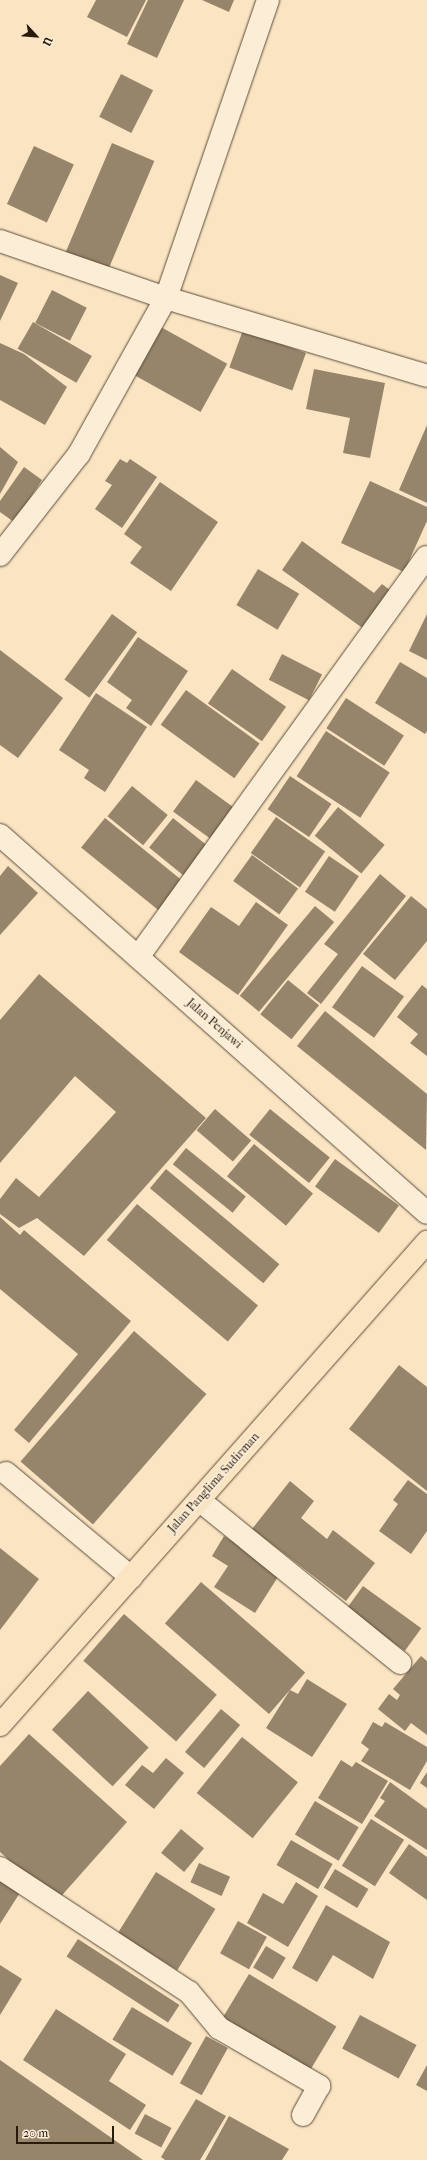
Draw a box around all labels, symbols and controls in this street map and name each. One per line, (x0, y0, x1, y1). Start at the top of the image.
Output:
north arrow (16, 16, 56, 56)
text: U (40, 35, 55, 48)
street label: Jalan Penjawi (183, 996, 245, 1052)
street label: Jalan Panglima Sudirman (165, 1430, 263, 1536)
scale bar (18, 2118, 116, 2144)
text: 20 m (23, 2126, 48, 2140)

